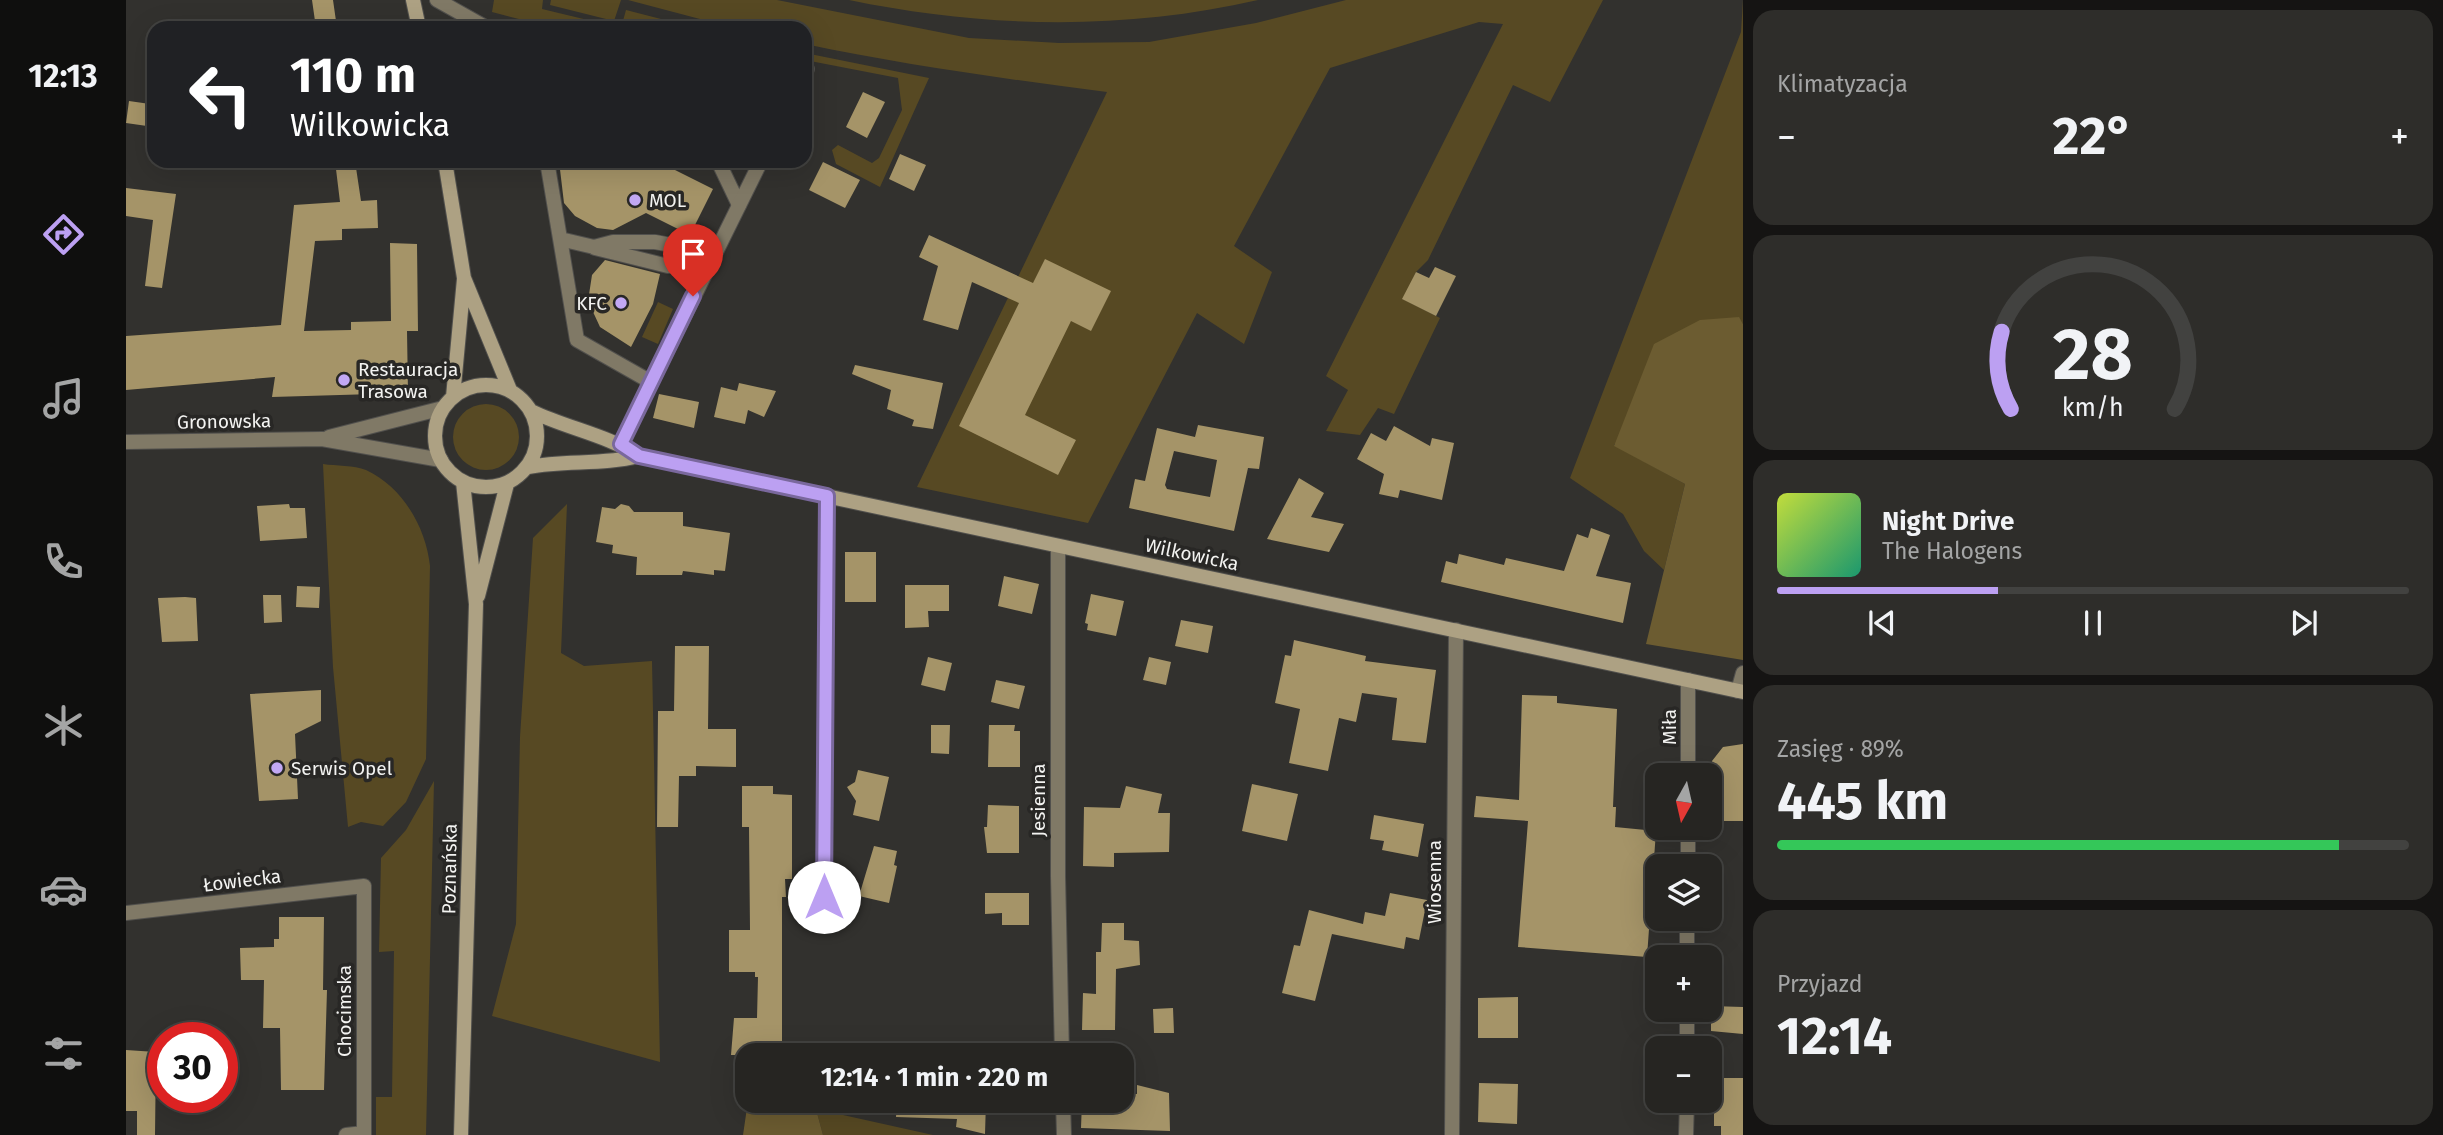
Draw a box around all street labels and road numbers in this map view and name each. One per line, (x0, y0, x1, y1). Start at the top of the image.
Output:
street label: Gronowska (177, 409, 271, 434)
street label: Wilkowicka (1143, 533, 1241, 576)
street label: Miła (1658, 709, 1681, 745)
street label: Jesienna (1027, 763, 1050, 837)
street label: Poznańska (437, 823, 462, 915)
street label: Wiosenna (1423, 840, 1446, 924)
street label: Łowiecka (202, 864, 282, 897)
street label: Chocimska (333, 965, 356, 1057)

